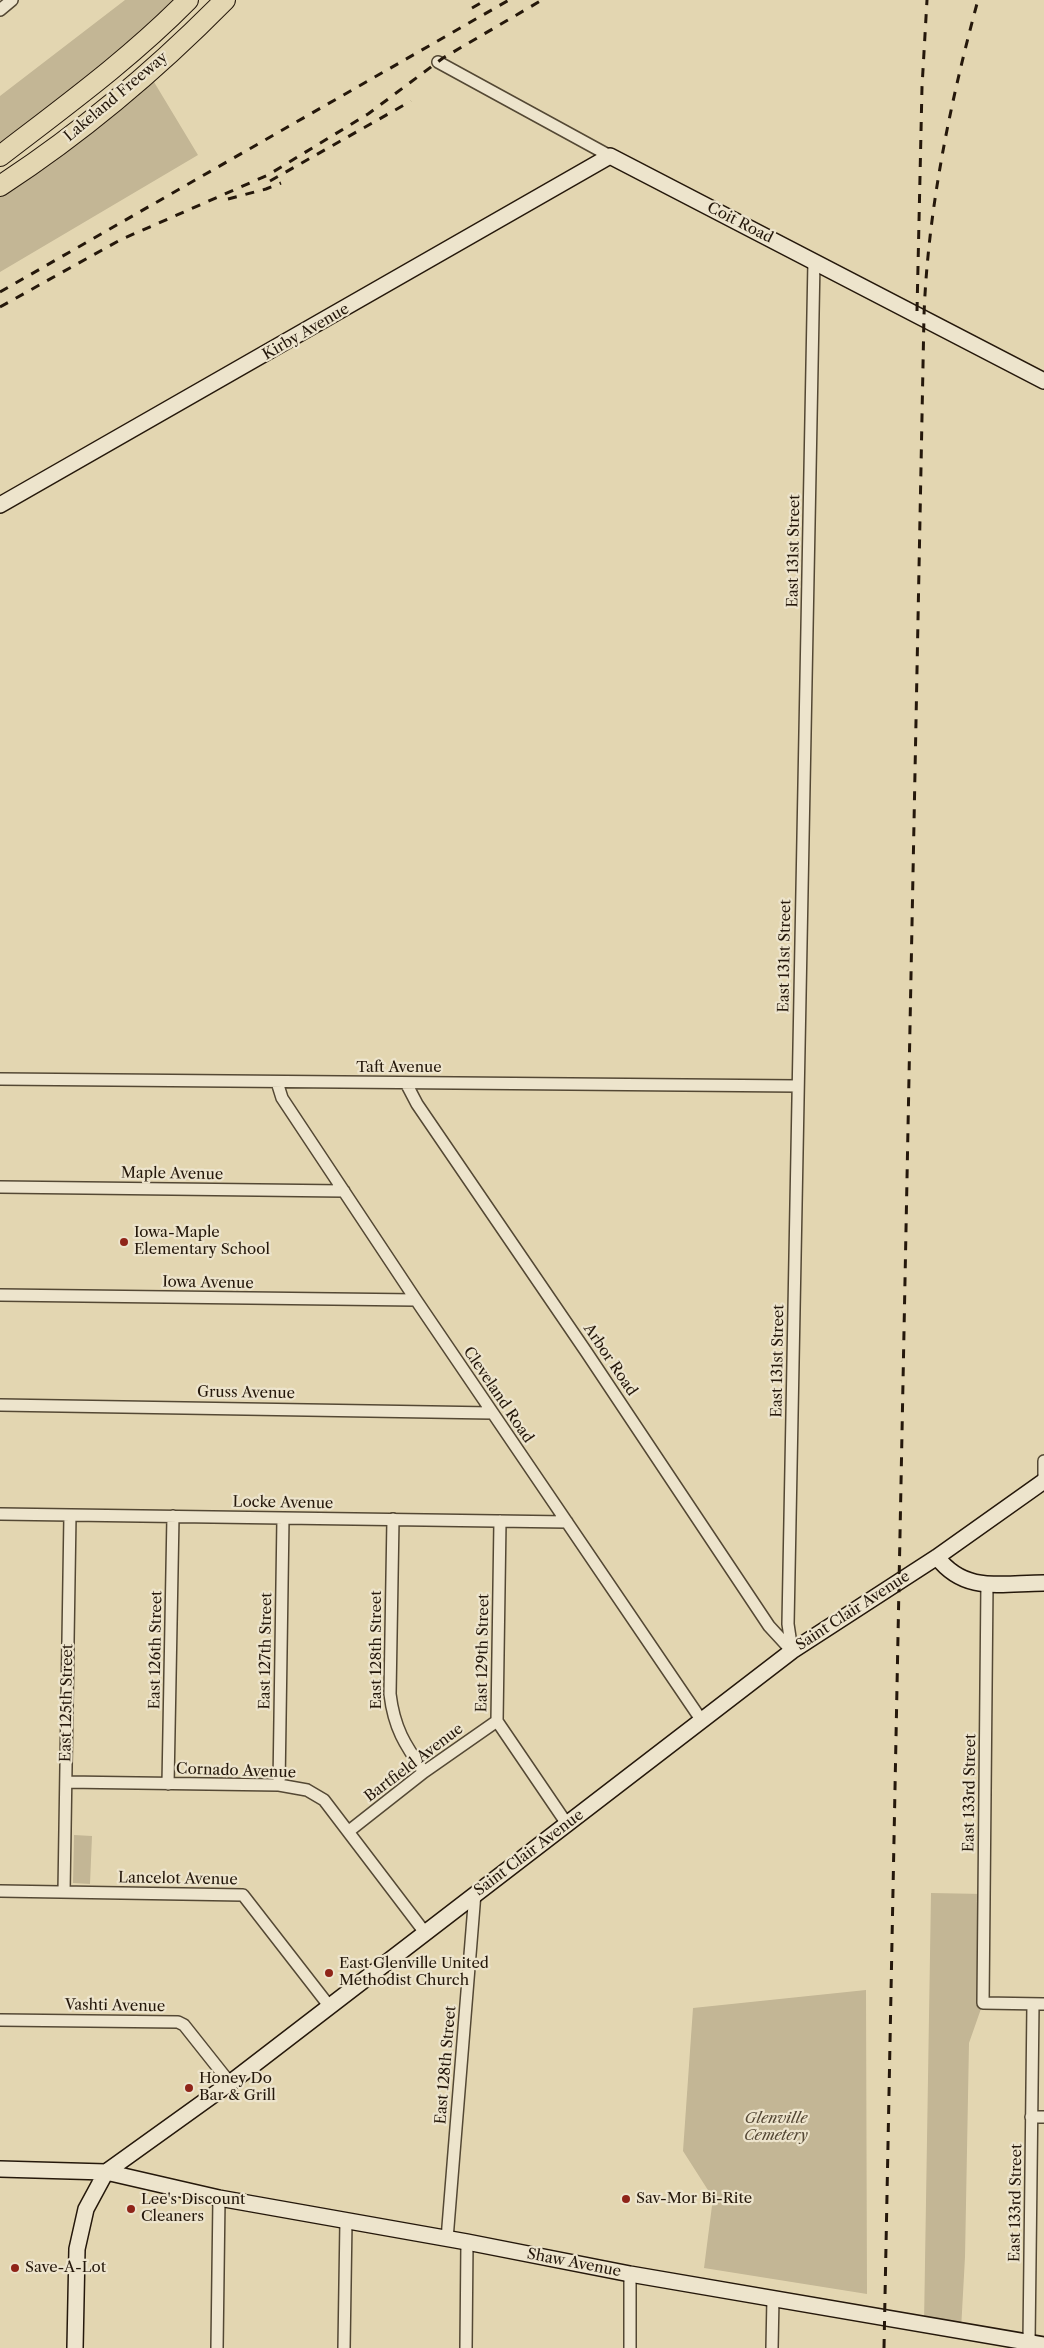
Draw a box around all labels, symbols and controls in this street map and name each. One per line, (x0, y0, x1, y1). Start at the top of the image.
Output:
street label: Lakeland Freeway (61, 49, 171, 145)
street label: Coit Road (704, 199, 776, 247)
street label: Kirby Avenue (260, 300, 352, 364)
street label: East 131st Street (784, 494, 804, 608)
street label: East 131st Street (775, 899, 795, 1013)
street label: Taft Avenue (356, 1059, 442, 1077)
street label: Maple Avenue (121, 1164, 223, 1184)
place label: Iowa-Maple Elementary School (134, 1224, 270, 1259)
marker: Iowa-Maple Elementary School (118, 1236, 130, 1248)
street label: Iowa Avenue (162, 1273, 254, 1293)
street label: East 131st Street (768, 1304, 788, 1418)
street label: Arbor Road (579, 1321, 641, 1399)
street label: Cleveland Road (459, 1343, 537, 1447)
street label: Gruss Avenue (197, 1383, 295, 1403)
street label: Locke Avenue (233, 1493, 333, 1513)
street label: Saint Clair Avenue (793, 1567, 913, 1655)
street label: East 126th Street (146, 1590, 166, 1710)
street label: East 128th Street (368, 1590, 386, 1710)
street label: East 127th Street (256, 1592, 276, 1710)
street label: East 129th Street (473, 1593, 493, 1713)
street label: East 125th Street (57, 1644, 77, 1762)
street label: Bartfield Avenue (361, 1720, 467, 1806)
street label: East 133rd Street (960, 1734, 980, 1852)
street label: Cornado Avenue (176, 1760, 296, 1782)
street label: Saint Clair Avenue (471, 1806, 587, 1900)
street label: Lancelot Avenue (118, 1869, 238, 1889)
place label: East Glenville United Methodist Church (339, 1955, 489, 1990)
marker: East Glenville United Methodist Church (323, 1967, 335, 1979)
street label: Vashti Avenue (65, 1996, 165, 2016)
street label: East 128th Street (432, 2005, 460, 2125)
place label: Honey Do Bar & Grill (199, 2070, 276, 2105)
marker: Honey Do Bar & Grill (183, 2082, 195, 2094)
park label: Glenville Cemetery (744, 2110, 808, 2145)
street label: East 133rd Street (1006, 2144, 1026, 2262)
place label: Sav-Mor Bi-Rite (636, 2190, 752, 2208)
place label: Lee's Discount Cleaners (141, 2191, 245, 2226)
marker: Sav-Mor Bi-Rite (620, 2193, 632, 2205)
marker: Lee's Discount Cleaners (125, 2203, 137, 2215)
street label: Shaw Avenue (525, 2245, 623, 2281)
place label: Save-A-Lot (25, 2259, 106, 2277)
marker: Save-A-Lot (9, 2262, 21, 2274)

